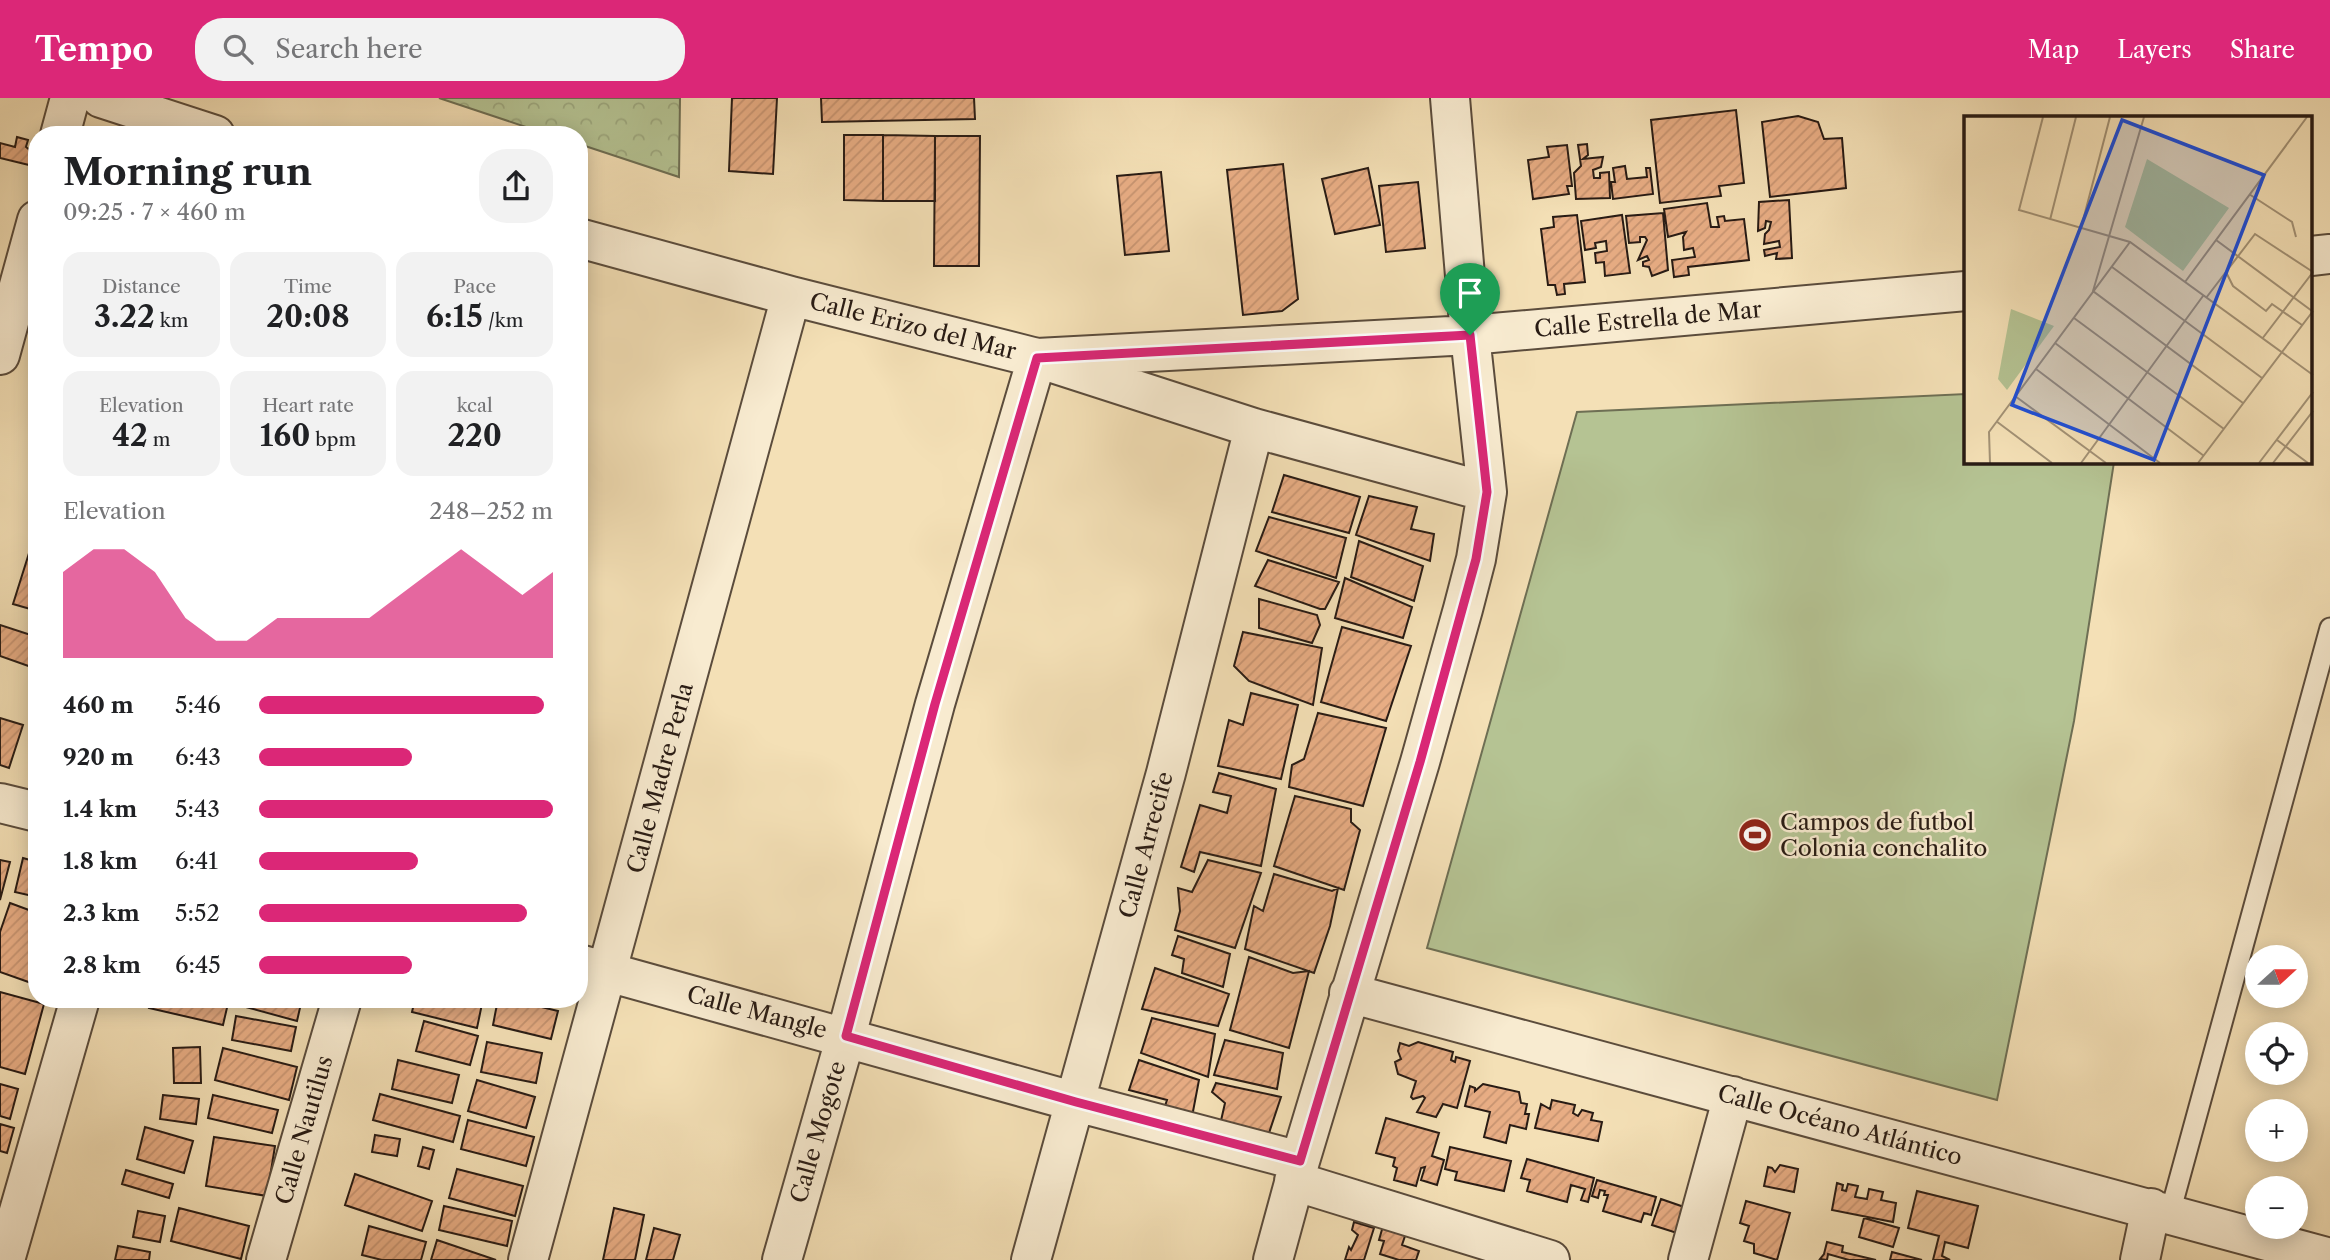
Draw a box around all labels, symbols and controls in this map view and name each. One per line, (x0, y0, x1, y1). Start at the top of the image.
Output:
search box (195, 18, 685, 81)
text: Tempo (35, 29, 153, 70)
icon: search (219, 30, 257, 68)
text: Search here (275, 33, 423, 65)
text: Map (2028, 35, 2079, 64)
text: Layers (2117, 35, 2192, 64)
text: Share (2230, 35, 2295, 64)
inset map (1964, 116, 2312, 464)
text: Morning run (63, 148, 312, 195)
button: share (479, 149, 553, 223)
text: 09:25 · 7 × 460 m (63, 198, 246, 226)
pin (1440, 263, 1500, 335)
icon: arrive (1451, 274, 1489, 312)
text: Distance (102, 275, 181, 298)
text: Time (284, 275, 332, 298)
text: Pace (453, 275, 496, 298)
street label: Calle Erizo del Mar (807, 287, 1019, 365)
street label: Calle Estrella de Mar (1533, 295, 1763, 343)
text: 3.22 (94, 298, 155, 335)
text: 20:08 (266, 298, 350, 335)
text: 6:15 (426, 298, 483, 335)
text: km (155, 309, 189, 332)
text: /km (483, 309, 523, 332)
text: Elevation (99, 394, 184, 417)
text: Heart rate (262, 394, 354, 417)
text: kcal (457, 394, 493, 417)
text: 42 (112, 417, 148, 454)
text: 160 (260, 417, 310, 454)
text: 220 (447, 417, 502, 454)
text: m (148, 428, 170, 451)
text: bpm (310, 428, 356, 451)
text: Elevation (63, 497, 166, 525)
text: 248–252 m (429, 497, 553, 525)
street label: Calle Madre Perla (621, 679, 699, 876)
text: 460 m (63, 691, 134, 719)
text: 5:46 (175, 691, 221, 719)
text: 920 m (63, 743, 134, 771)
text: 6:43 (175, 743, 221, 771)
street label: Calle Arrecife (1113, 769, 1179, 921)
text: 1.4 km (63, 795, 137, 823)
text: 5:43 (175, 795, 220, 823)
place label: Campos de futbol Colonia conchalito (1780, 808, 1987, 862)
sports icon: Campos de futbol Colonia conchalito (1736, 816, 1774, 854)
text: 1.8 km (63, 847, 138, 875)
text: 6:41 (175, 847, 218, 875)
text: 2.3 km (63, 899, 140, 927)
text: 5:52 (175, 899, 220, 927)
north arrow (2245, 945, 2308, 1008)
map controls (2245, 945, 2308, 1239)
text: 2.8 km (63, 951, 141, 979)
text: 6:45 (175, 951, 221, 979)
street label: Calle Mangle (684, 980, 830, 1044)
button: locate (2245, 1022, 2308, 1085)
street label: Calle Nautilus (269, 1052, 339, 1208)
street label: Calle Mogote (784, 1058, 852, 1206)
street label: Calle Océano Atlántico (1715, 1079, 1965, 1171)
button: + (2245, 1099, 2308, 1162)
button: − (2245, 1176, 2308, 1239)

